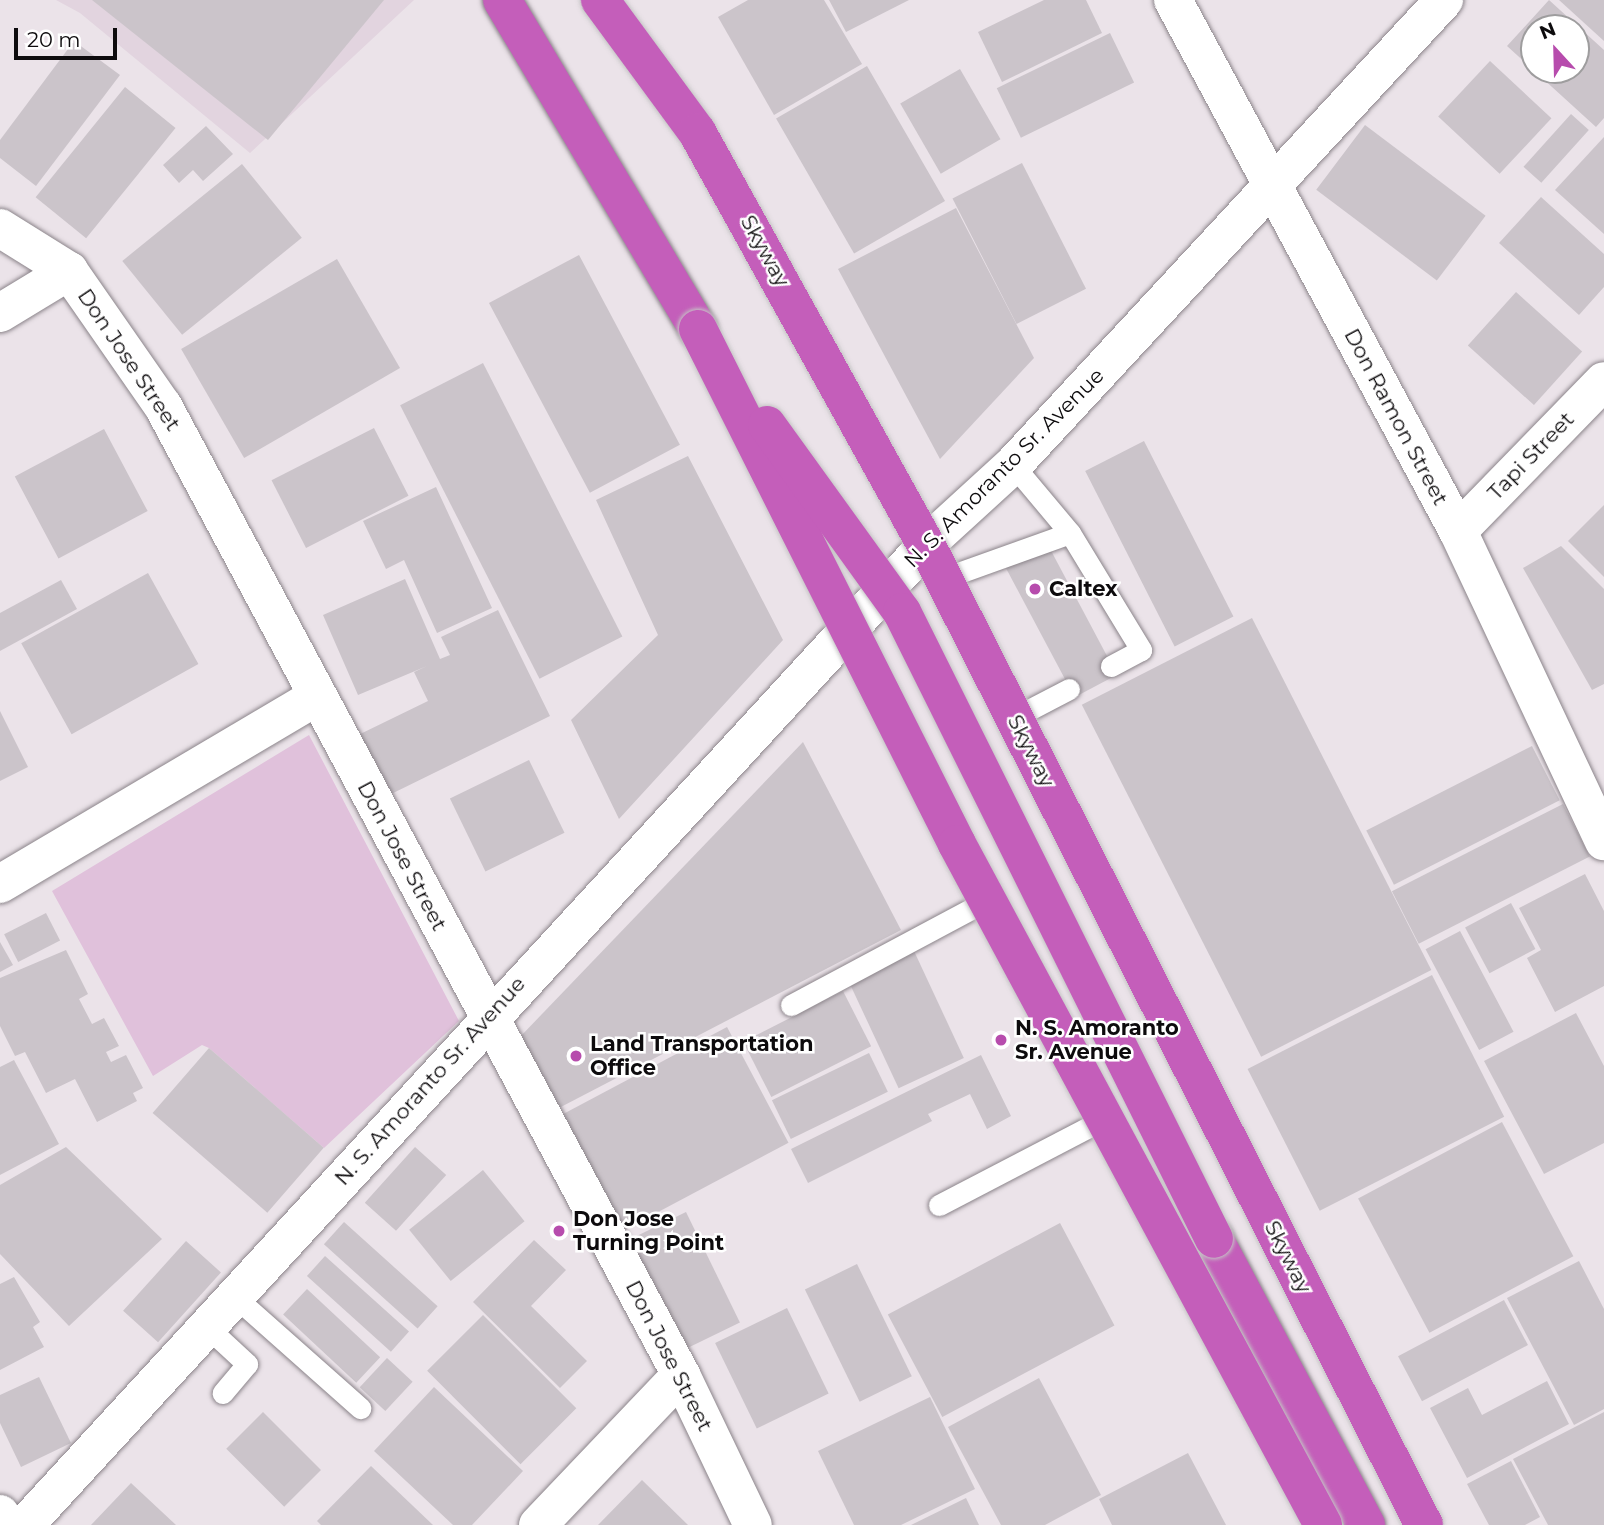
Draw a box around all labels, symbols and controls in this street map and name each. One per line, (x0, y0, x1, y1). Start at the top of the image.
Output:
scale bar (18, 14, 121, 58)
north arrow (1520, 14, 1590, 84)
text: N (1536, 17, 1559, 44)
text: 20 m (27, 27, 81, 52)
street label: Skyway (735, 211, 795, 291)
street label: Don Jose Street (72, 284, 186, 436)
street label: Don Ramon Street (1339, 324, 1453, 510)
street label: N. S. Amoranto Sr. Avenue (899, 363, 1109, 573)
street label: Tapi Street (1483, 407, 1579, 505)
place label: Caltex (1049, 576, 1118, 602)
marker: Caltex (1027, 581, 1043, 597)
street label: Skyway (1002, 711, 1060, 791)
street label: Don Jose Street (352, 777, 452, 935)
street label: N. S. Amoranto Sr. Avenue (330, 971, 530, 1191)
place label: N. S. Amoranto Sr. Avenue (1015, 1015, 1179, 1065)
place label: Land Transportation Office (590, 1031, 813, 1081)
marker: N. S. Amoranto Sr. Avenue (993, 1032, 1009, 1048)
marker: Land Transportation Office (568, 1048, 584, 1064)
place label: Don Jose Turning Point (573, 1206, 724, 1256)
street label: Skyway (1259, 1217, 1317, 1297)
marker: Don Jose Turning Point (551, 1223, 567, 1239)
street label: Don Jose Street (620, 1276, 718, 1436)

